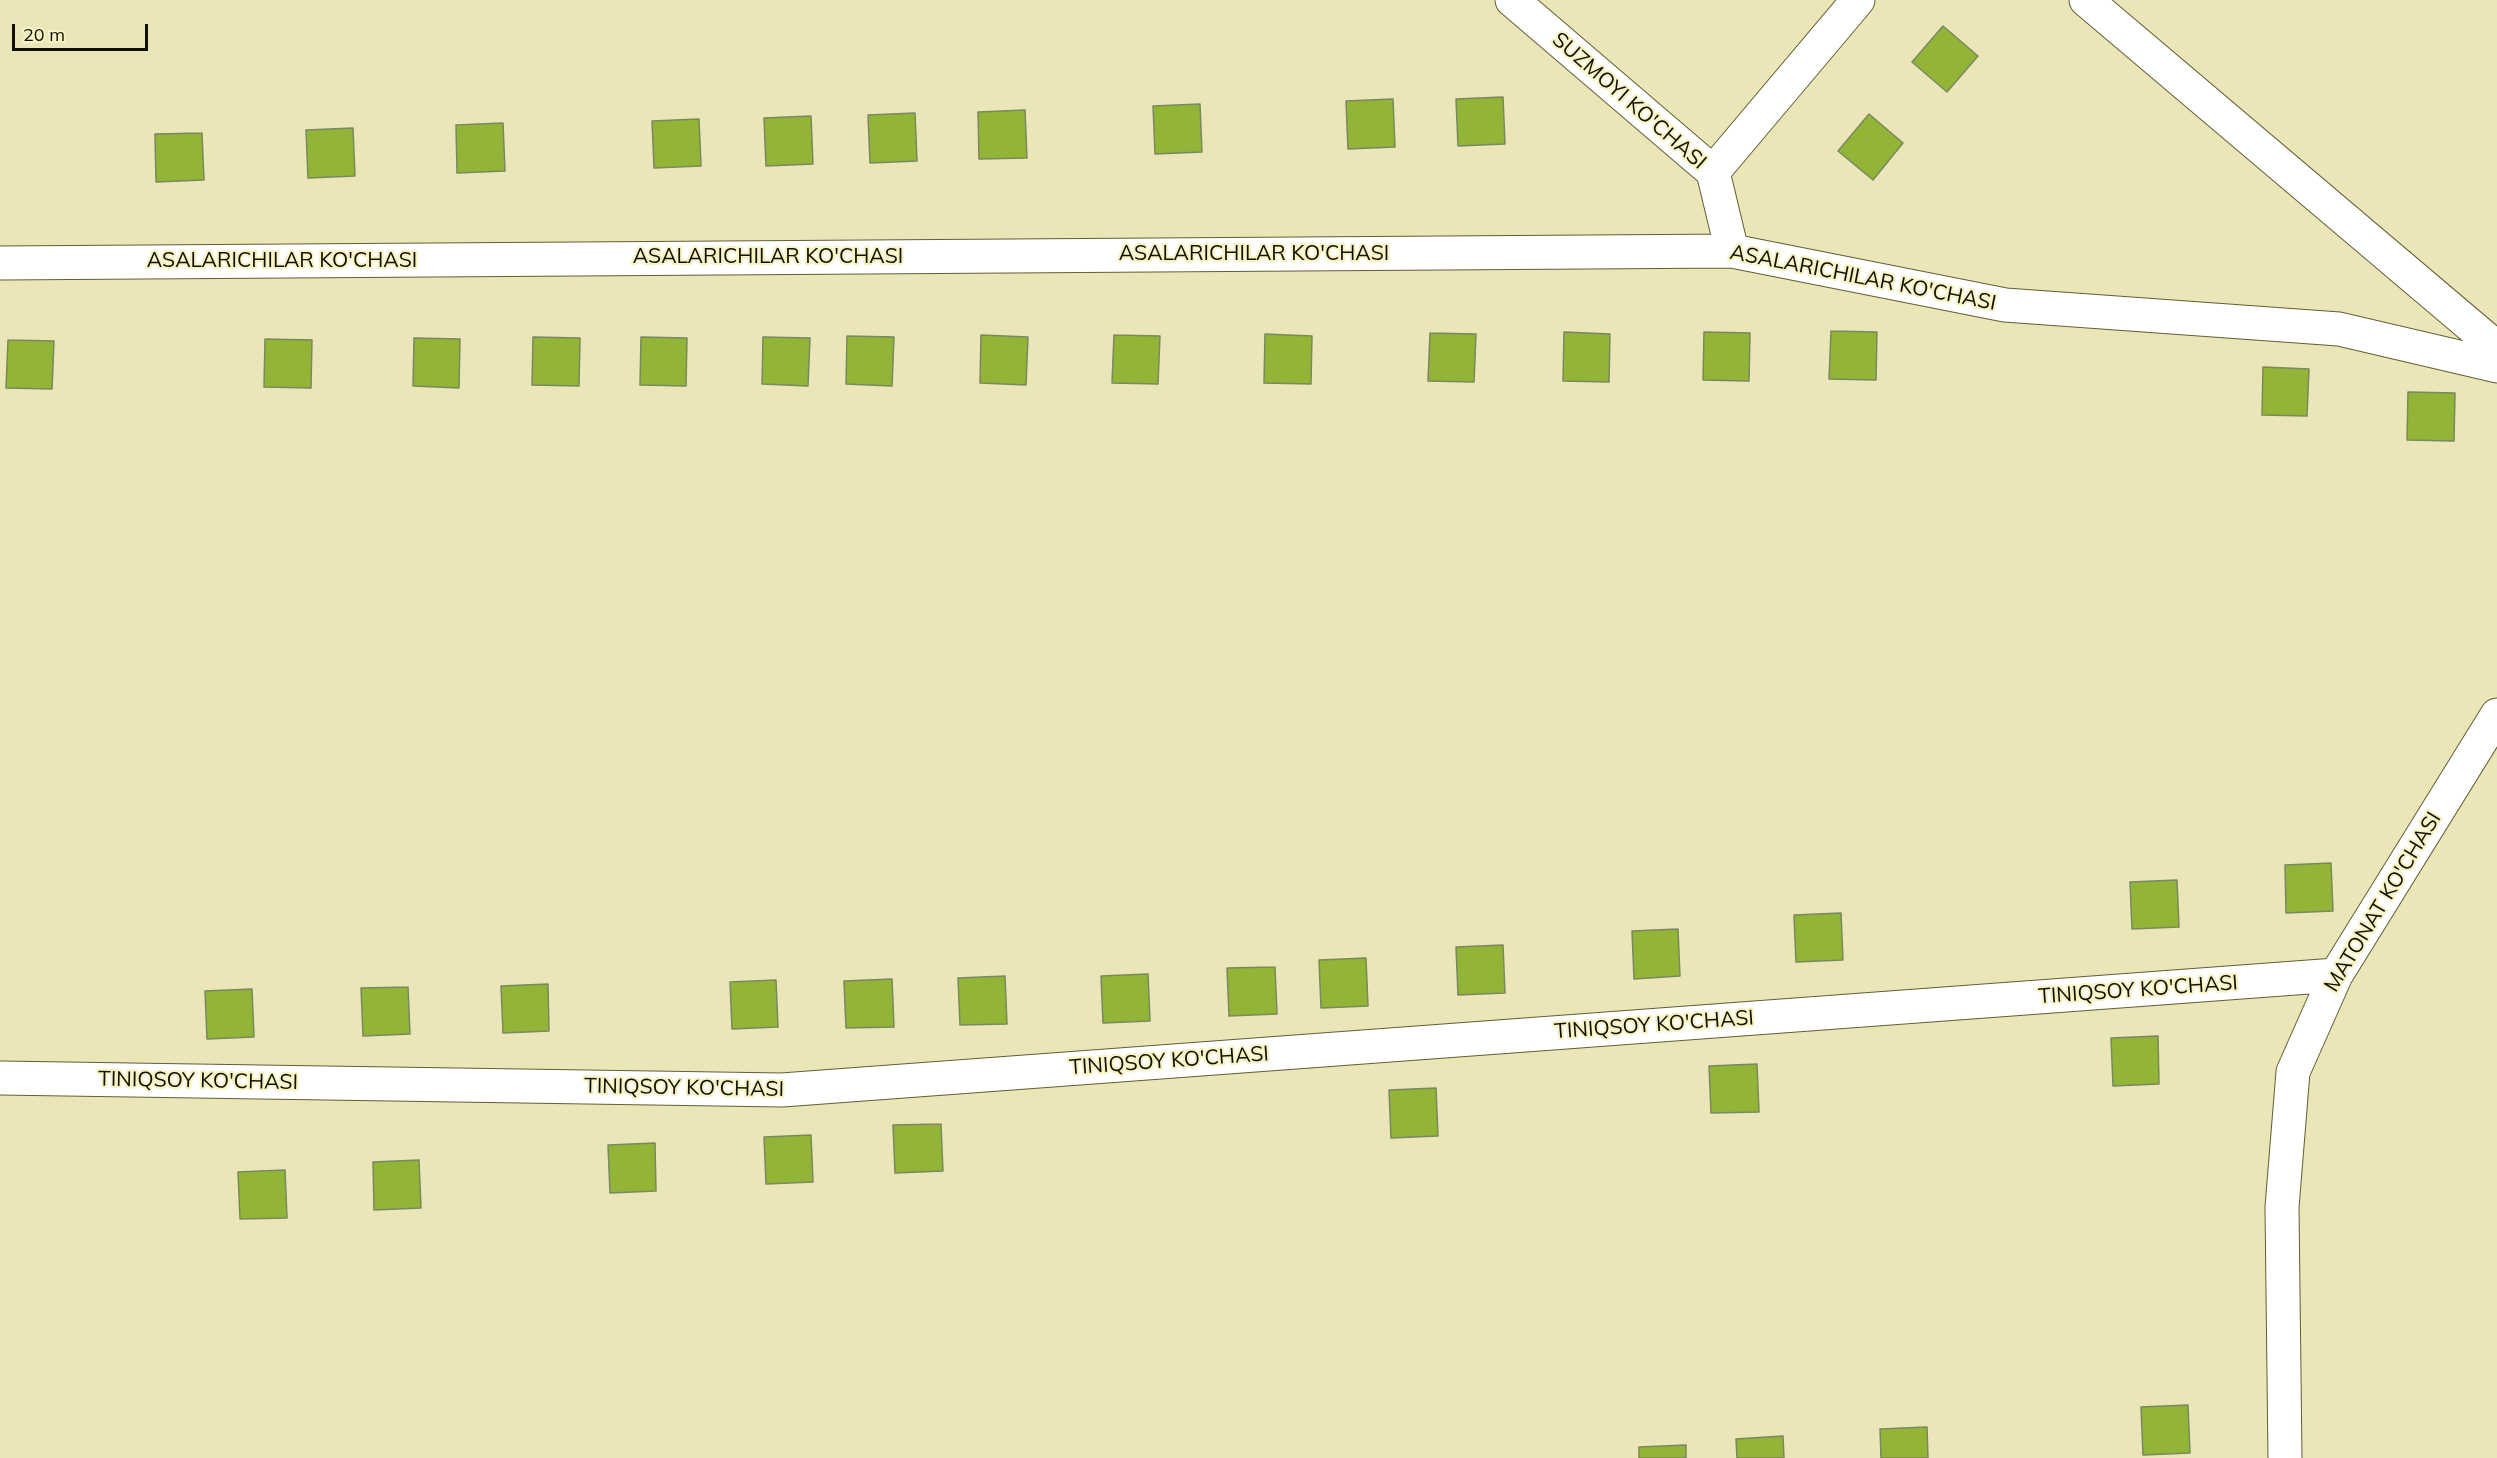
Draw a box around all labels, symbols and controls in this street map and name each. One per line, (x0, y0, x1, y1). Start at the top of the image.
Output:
scale bar (15, 12, 152, 50)
text: 20 m (23, 23, 65, 46)
street label: SUZMOYI KO'CHASI (1547, 27, 1711, 175)
street label: ASALARICHILAR KO'CHASI (1728, 240, 1998, 316)
street label: ASALARICHILAR KO'CHASI (1119, 241, 1389, 267)
street label: ASALARICHILAR KO'CHASI (633, 244, 903, 270)
street label: ASALARICHILAR KO'CHASI (147, 248, 417, 274)
street label: MATONAT KO'CHASI (2319, 808, 2447, 996)
street label: TINIQSOY KO'CHASI (2037, 970, 2239, 1010)
street label: TINIQSOY KO'CHASI (1553, 1005, 1755, 1045)
street label: TINIQSOY KO'CHASI (1068, 1041, 1270, 1081)
street label: TINIQSOY KO'CHASI (98, 1067, 298, 1095)
street label: TINIQSOY KO'CHASI (584, 1074, 784, 1102)

